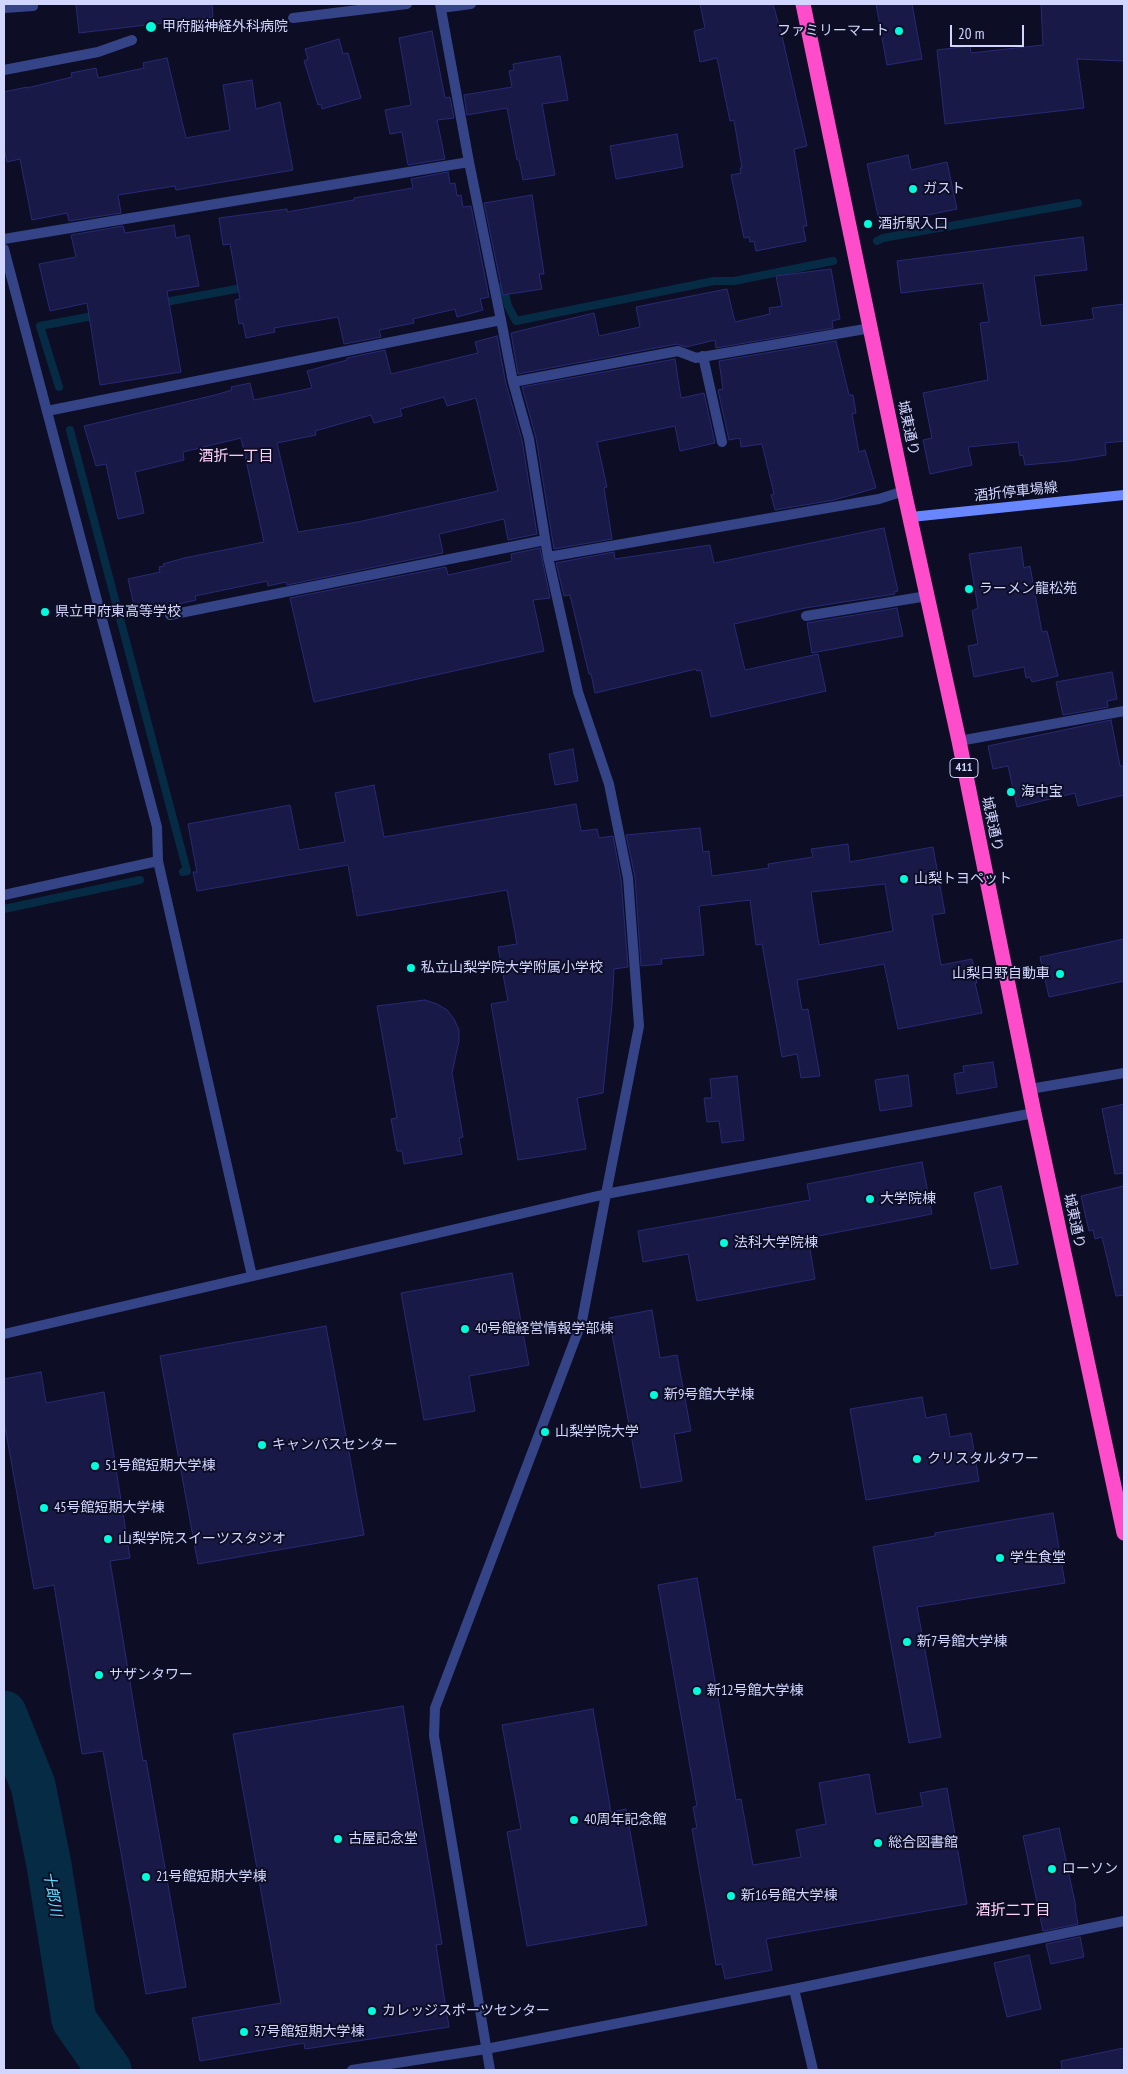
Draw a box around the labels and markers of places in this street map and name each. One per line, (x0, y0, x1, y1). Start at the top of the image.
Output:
place label: 甲府脳神経外科病院 (162, 19, 288, 35)
marker: 甲府脳神経外科病院 (144, 20, 158, 34)
place label: ファミリーマート (777, 23, 889, 39)
marker: ファミリーマート (893, 25, 905, 37)
place label: ガスト (923, 181, 965, 197)
marker: ガスト (907, 183, 919, 195)
place label: 酒折駅入口 (878, 216, 948, 232)
marker: 酒折駅入口 (862, 218, 874, 230)
place label: ラーメン龍松苑 (979, 581, 1077, 597)
marker: ラーメン龍松苑 (963, 583, 975, 595)
place label: 県立甲府東高等学校 (55, 604, 181, 620)
marker: 県立甲府東高等学校 (39, 606, 51, 618)
place label: 海中宝 (1021, 784, 1063, 800)
marker: 海中宝 (1005, 786, 1017, 798)
place label: 山梨トヨペット (914, 871, 1012, 887)
marker: 山梨トヨペット (898, 873, 910, 885)
place label: 私立山梨学院大学附属小学校 (421, 960, 603, 976)
marker: 私立山梨学院大学附属小学校 (405, 962, 417, 974)
place label: 山梨日野自動車 (952, 966, 1050, 982)
marker: 山梨日野自動車 (1054, 968, 1066, 980)
place label: 大学院棟 (880, 1191, 936, 1207)
marker: 大学院棟 (864, 1193, 876, 1205)
place label: 法科大学院棟 (734, 1235, 818, 1251)
marker: 法科大学院棟 (718, 1237, 730, 1249)
place label: 40号館経営情報学部棟 (475, 1321, 614, 1337)
marker: 40号館経営情報学部棟 (459, 1323, 471, 1335)
place label: 新9号館大学棟 (664, 1387, 754, 1403)
marker: 新9号館大学棟 (648, 1389, 660, 1401)
place label: 山梨学院大学 (555, 1424, 639, 1440)
marker: 山梨学院大学 (539, 1426, 551, 1438)
place label: キャンパスセンター (272, 1437, 398, 1453)
marker: キャンパスセンター (256, 1439, 268, 1451)
place label: クリスタルタワー (927, 1451, 1039, 1467)
marker: クリスタルタワー (911, 1453, 923, 1465)
place label: 51号館短期大学棟 (105, 1458, 216, 1474)
marker: 51号館短期大学棟 (89, 1460, 101, 1472)
place label: 45号館短期大学棟 (54, 1500, 165, 1516)
marker: 45号館短期大学棟 (38, 1502, 50, 1514)
place label: 山梨学院スイーツスタジオ (118, 1531, 286, 1547)
marker: 山梨学院スイーツスタジオ (102, 1533, 114, 1545)
place label: 学生食堂 (1010, 1550, 1066, 1566)
marker: 学生食堂 (994, 1552, 1006, 1564)
place label: 新7号館大学棟 (917, 1634, 1007, 1650)
marker: 新7号館大学棟 (901, 1636, 913, 1648)
place label: サザンタワー (109, 1667, 193, 1683)
marker: サザンタワー (93, 1669, 105, 1681)
place label: 新12号館大学棟 (707, 1683, 804, 1699)
marker: 新12号館大学棟 (691, 1685, 703, 1697)
place label: 40周年記念館 (584, 1812, 667, 1828)
marker: 40周年記念館 (568, 1814, 580, 1826)
place label: 古屋記念堂 (348, 1831, 418, 1847)
marker: 古屋記念堂 (332, 1833, 344, 1845)
place label: 総合図書館 (888, 1835, 958, 1851)
marker: 総合図書館 (872, 1837, 884, 1849)
place label: ローソン (1062, 1861, 1118, 1877)
marker: ローソン (1046, 1863, 1058, 1875)
place label: 21号館短期大学棟 (156, 1869, 267, 1885)
marker: 21号館短期大学棟 (140, 1871, 152, 1883)
place label: 新16号館大学棟 (741, 1888, 838, 1904)
marker: 新16号館大学棟 (725, 1890, 737, 1902)
place label: カレッジスポーツセンター (382, 2003, 550, 2019)
marker: カレッジスポーツセンター (366, 2005, 378, 2017)
place label: 37号館短期大学棟 (254, 2024, 365, 2040)
marker: 37号館短期大学棟 (238, 2026, 250, 2038)

